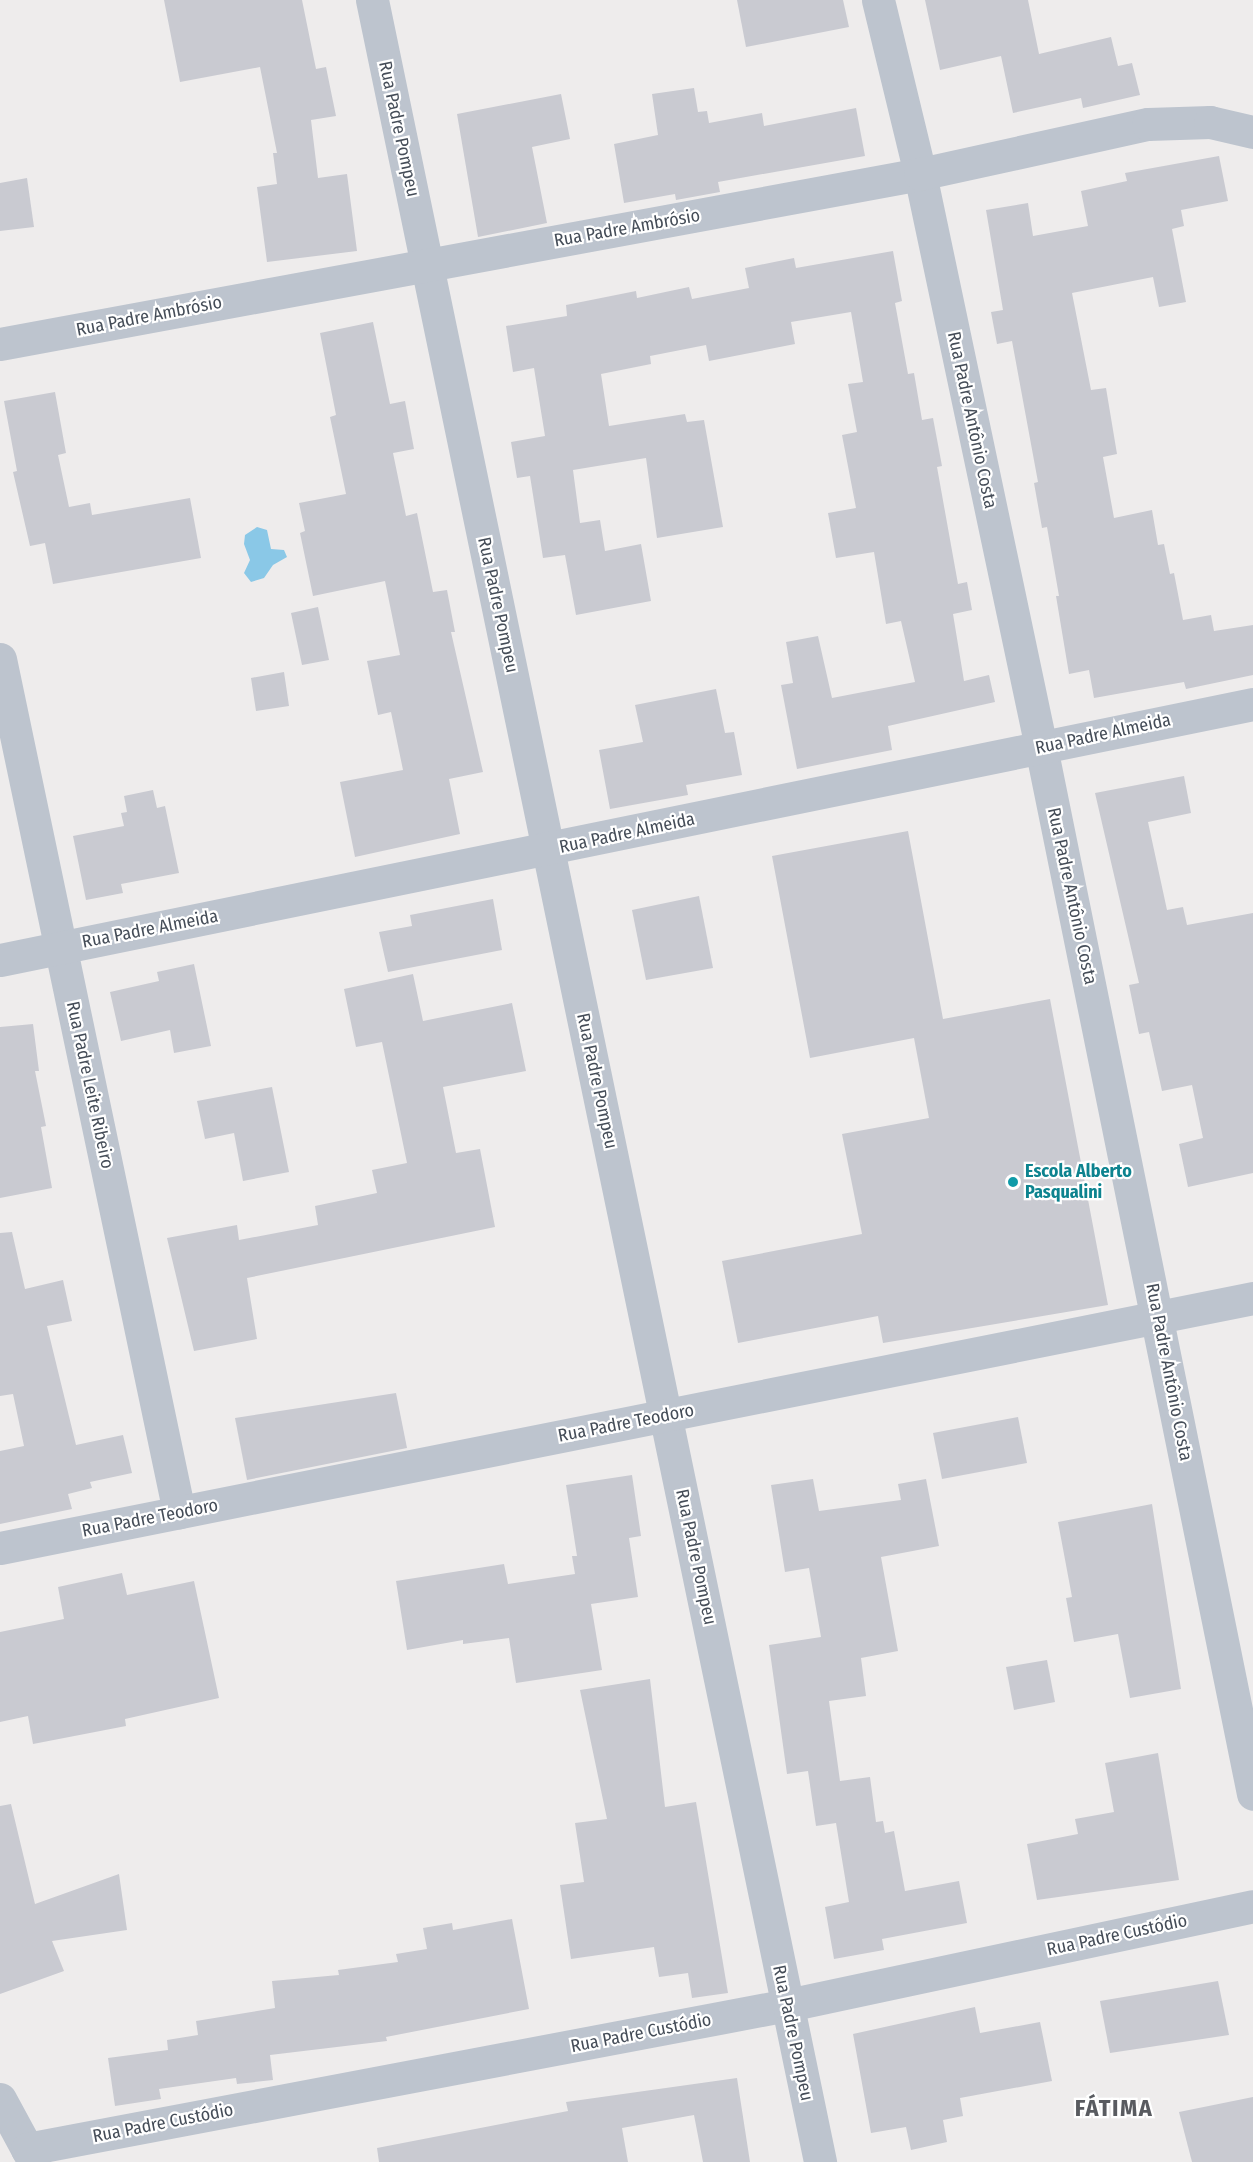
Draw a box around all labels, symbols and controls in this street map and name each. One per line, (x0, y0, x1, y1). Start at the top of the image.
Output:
street label: Rua Padre Pompeu (374, 59, 424, 199)
street label: Rua Padre Ambrósio (552, 205, 702, 251)
street label: Rua Padre Ambrósio (74, 291, 224, 341)
street label: Rua Padre Antônio Costa (943, 330, 1001, 510)
street label: Rua Padre Pompeu (473, 535, 523, 675)
street label: Rua Padre Almeida (1033, 709, 1173, 759)
street label: Rua Padre Antônio Costa (1043, 806, 1101, 986)
street label: Rua Padre Almeida (557, 808, 697, 858)
street label: Rua Padre Almeida (80, 905, 220, 953)
street label: Rua Padre Leite Ribeiro (62, 999, 118, 1171)
street label: Rua Padre Pompeu (572, 1011, 622, 1151)
place label: Escola Alberto Pasqualini (1025, 1161, 1132, 1204)
marker: Escola Alberto Pasqualini (1006, 1175, 1020, 1189)
street label: Rua Padre Antônio Costa (1141, 1281, 1197, 1463)
street label: Rua Padre Teodoro (556, 1399, 696, 1447)
street label: Rua Padre Pompeu (671, 1487, 721, 1627)
street label: Rua Padre Teodoro (80, 1494, 220, 1542)
street label: Rua Padre Custódio (1045, 1910, 1189, 1960)
street label: Rua Padre Pompeu (768, 1963, 818, 2103)
street label: Rua Padre Custódio (569, 2009, 713, 2057)
district label: FÁTIMA (1075, 2095, 1153, 2123)
street label: Rua Padre Custódio (91, 2099, 235, 2147)

